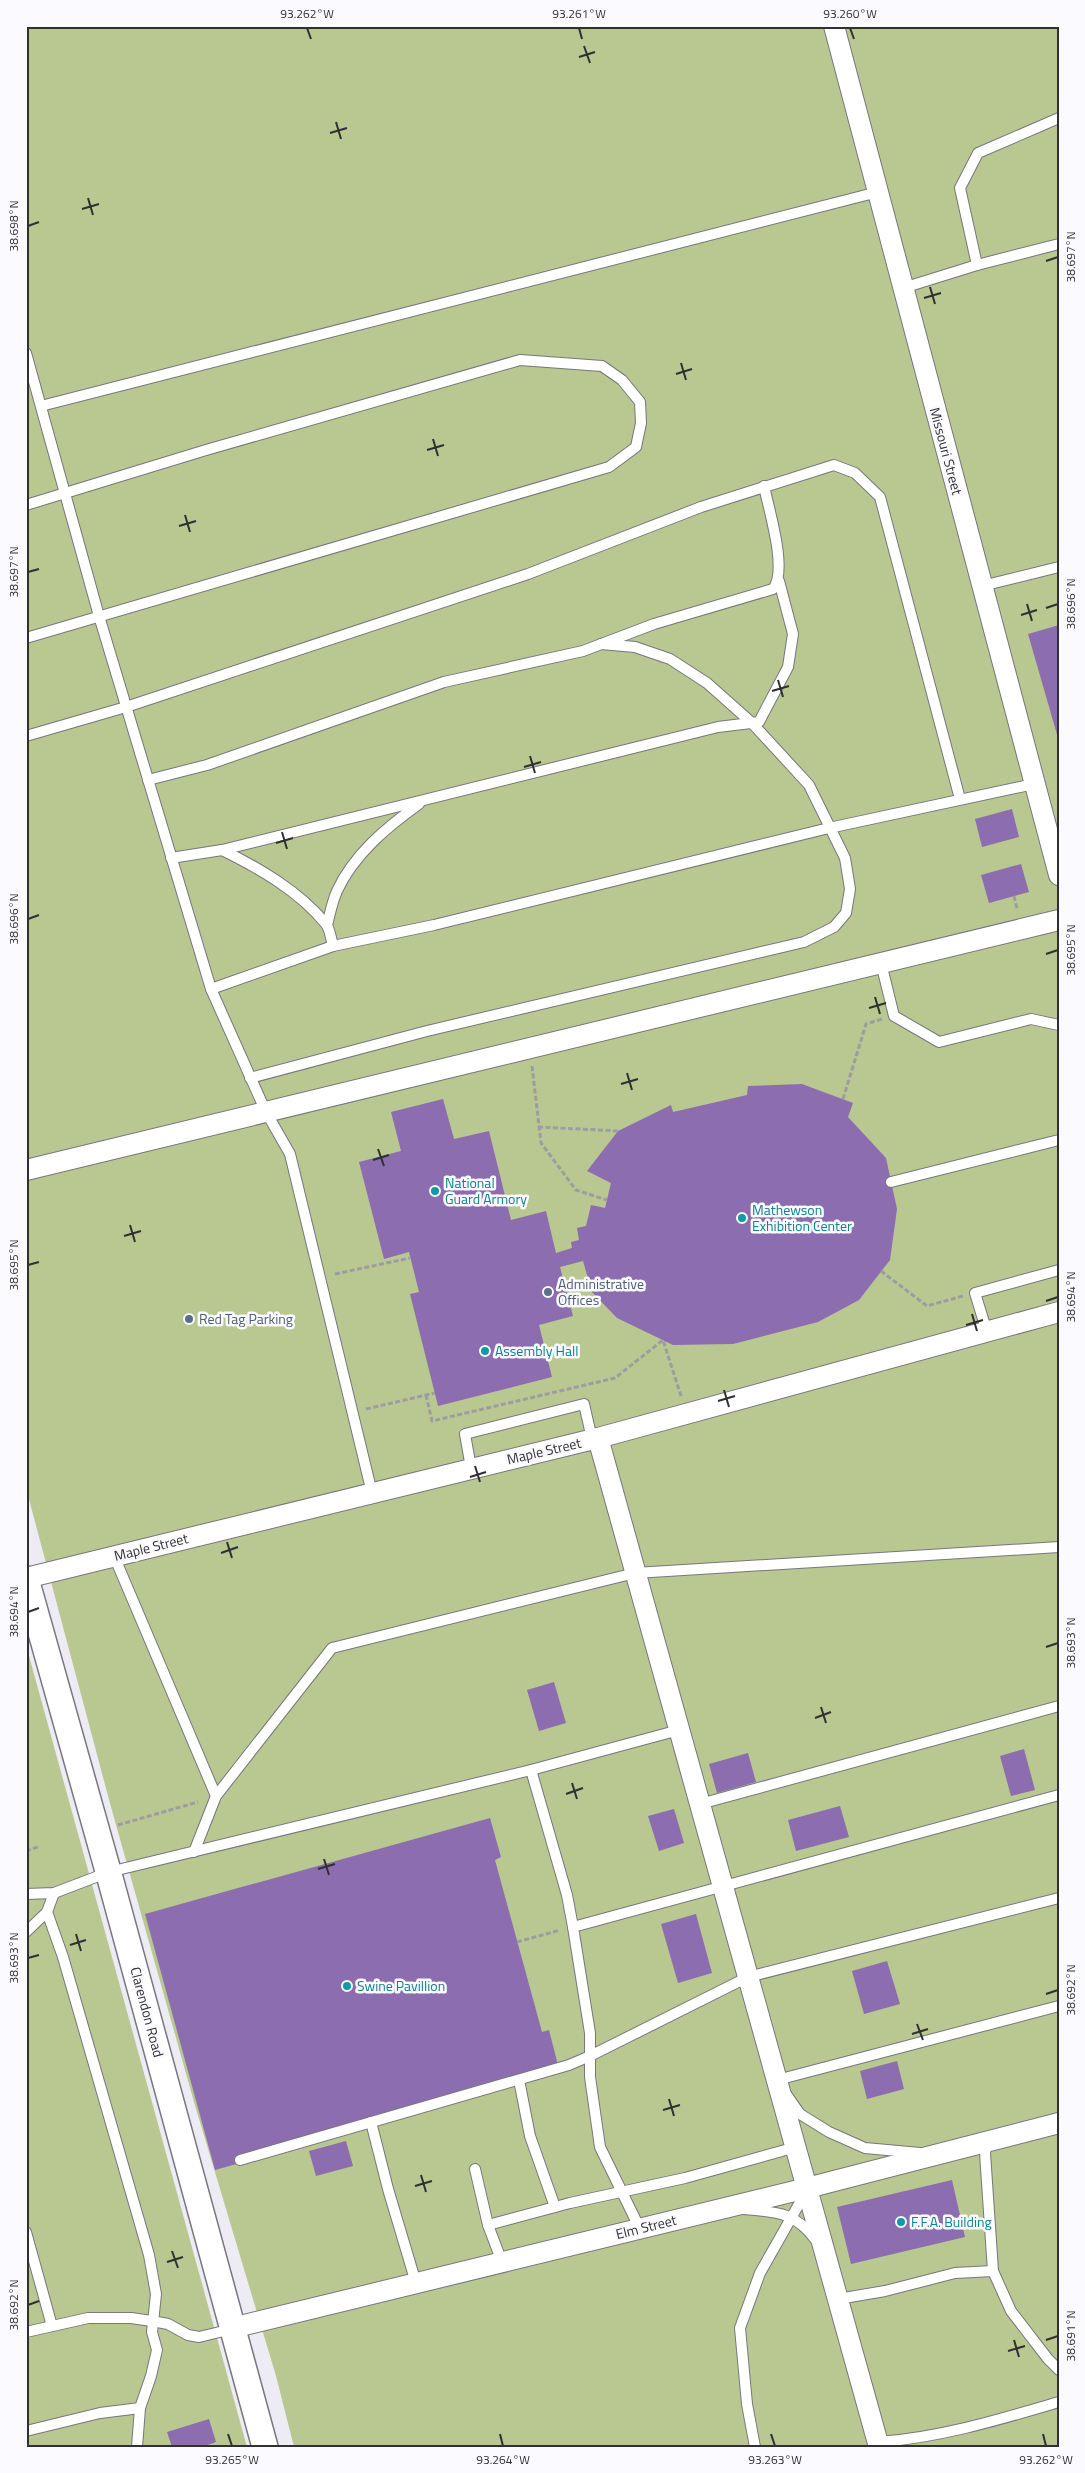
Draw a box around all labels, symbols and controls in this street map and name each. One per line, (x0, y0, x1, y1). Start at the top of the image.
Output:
text: 93.262°W (280, 4, 334, 23)
text: 93.261°W (552, 4, 606, 23)
text: 93.260°W (823, 4, 877, 23)
text: 38.698°N (4, 200, 23, 252)
text: 38.697°N (1061, 231, 1080, 283)
street label: Missouri Street (925, 405, 968, 497)
text: 38.697°N (4, 546, 23, 598)
text: 38.696°N (1061, 578, 1080, 630)
text: 38.696°N (4, 893, 23, 945)
text: 38.695°N (1061, 924, 1080, 976)
place label: National Guard Armory (445, 1172, 527, 1209)
marker: National Guard Armory (429, 1185, 441, 1197)
place label: Mathewson Exhibition Center (752, 1199, 852, 1236)
marker: Mathewson Exhibition Center (736, 1212, 748, 1224)
text: 38.695°N (4, 1239, 23, 1291)
text: 38.694°N (1061, 1271, 1080, 1323)
place label: Administrative Offices (558, 1273, 644, 1310)
marker: Administrative Offices (542, 1286, 554, 1298)
place label: Red Tag Parking (199, 1308, 293, 1329)
marker: Red Tag Parking (183, 1313, 195, 1325)
place label: Assembly Hall (495, 1340, 579, 1361)
marker: Assembly Hall (479, 1345, 491, 1357)
street label: Maple Street (505, 1432, 583, 1469)
street label: Maple Street (112, 1527, 190, 1566)
text: 38.694°N (4, 1586, 23, 1638)
text: 38.693°N (1061, 1617, 1080, 1669)
text: 38.693°N (4, 1932, 23, 1984)
street label: Clarendon Road (125, 1964, 170, 2059)
text: 38.692°N (1061, 1964, 1080, 2016)
place label: Swine Pavillion (357, 1975, 445, 1996)
marker: Swine Pavillion (341, 1980, 353, 1992)
street label: Elm Street (613, 2209, 679, 2244)
place label: F.F.A. Building (911, 2211, 992, 2232)
marker: F.F.A. Building (895, 2216, 907, 2228)
text: 38.692°N (4, 2279, 23, 2331)
text: 38.691°N (1061, 2310, 1080, 2362)
text: 93.265°W (205, 2450, 259, 2469)
text: 93.264°W (476, 2450, 530, 2469)
text: 93.263°W (748, 2450, 802, 2469)
text: 93.262°W (1019, 2450, 1073, 2469)

